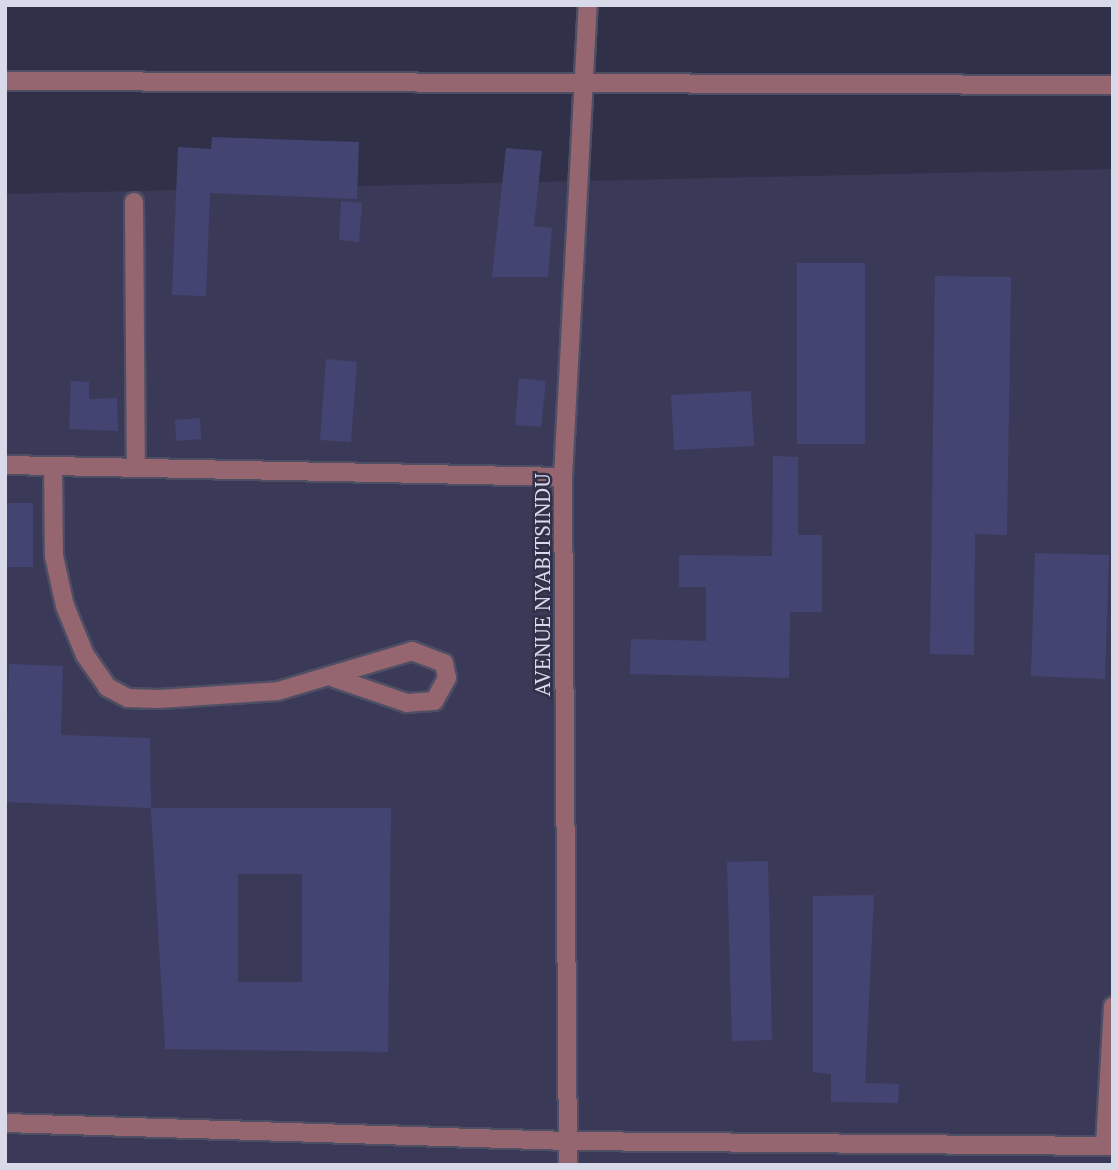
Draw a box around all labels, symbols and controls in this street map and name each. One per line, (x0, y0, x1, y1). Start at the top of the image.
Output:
street label: AVENUE NYABITSINDU (529, 473, 555, 697)

